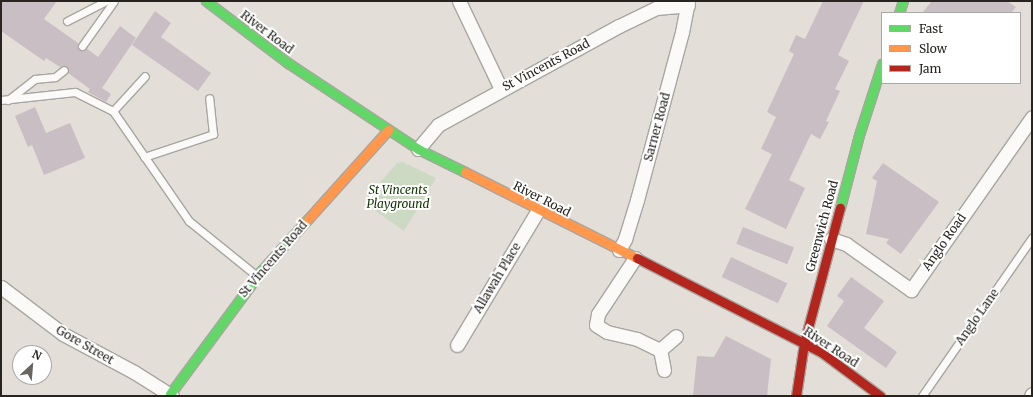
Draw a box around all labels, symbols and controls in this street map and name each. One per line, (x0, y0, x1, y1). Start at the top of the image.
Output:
street label: River Road (238, 7, 296, 57)
legend (881, 12, 1021, 84)
text: Fast (919, 21, 943, 36)
street label: St Vincents Road (500, 36, 592, 94)
text: Slow (919, 41, 947, 56)
text: Jam (919, 61, 941, 76)
street label: Sarner Road (641, 91, 673, 163)
street label: River Road (511, 178, 573, 220)
street label: Greenwich Road (803, 179, 841, 273)
park label: St Vincents Playground (366, 183, 430, 211)
street label: Anglo Road (919, 211, 969, 273)
street label: St Vincents Road (236, 218, 310, 300)
street label: Allawah Place (470, 240, 524, 316)
street label: Anglo Lane (952, 286, 1002, 348)
street label: Gore Street (53, 323, 117, 367)
street label: River Road (801, 324, 861, 370)
north arrow (12, 345, 52, 385)
text: N (30, 347, 44, 363)

